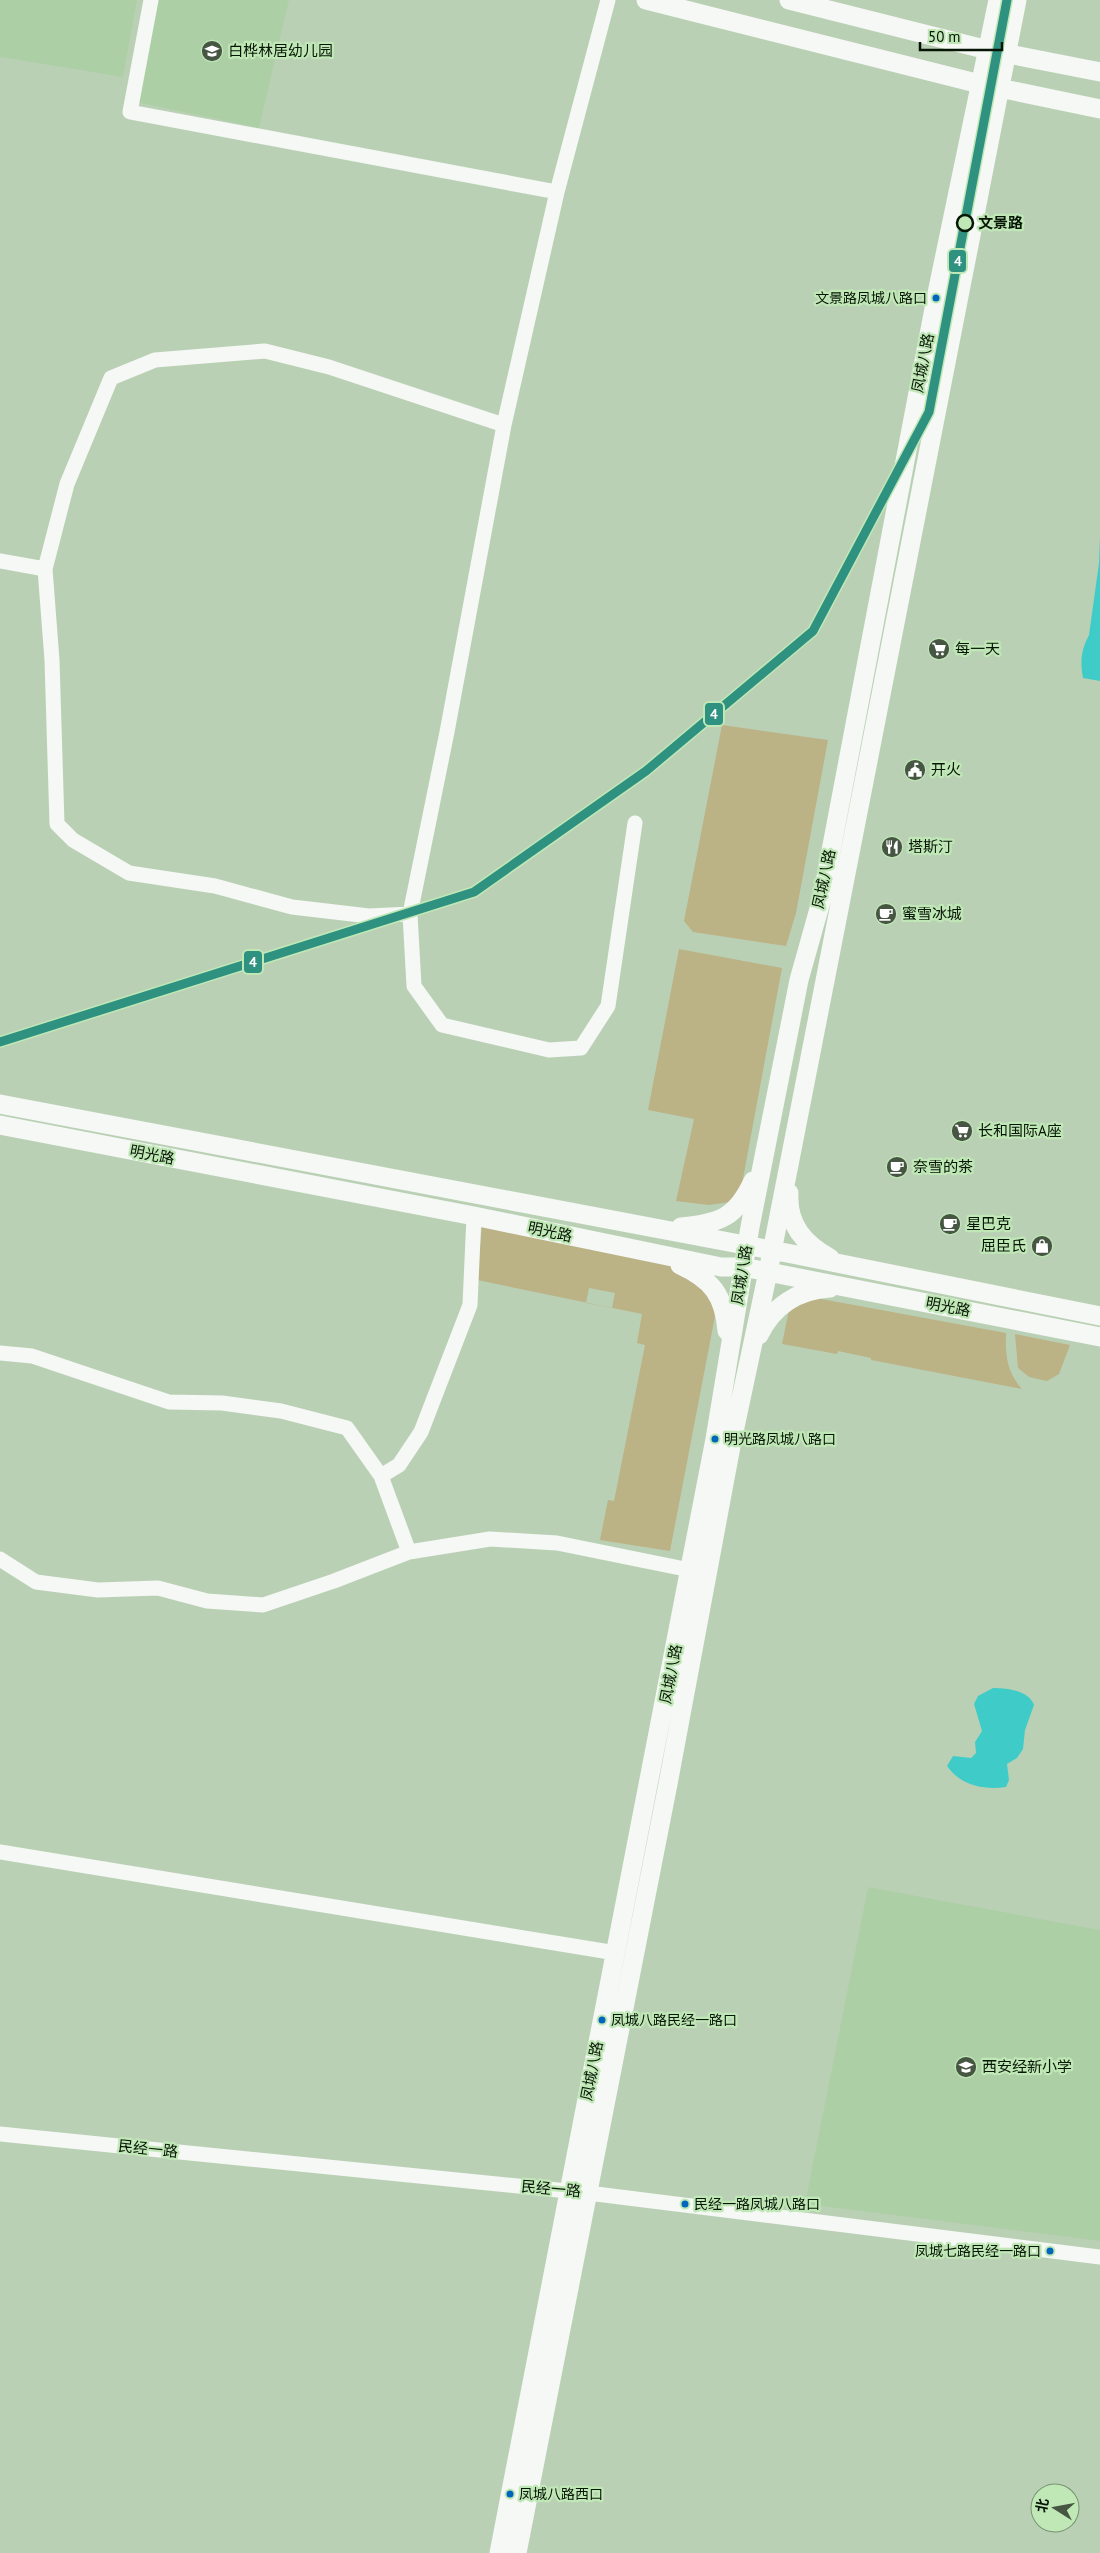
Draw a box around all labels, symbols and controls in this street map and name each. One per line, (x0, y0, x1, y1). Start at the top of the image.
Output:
scale bar (920, 20, 1002, 52)
text: 50 m (928, 27, 961, 46)
school or university icon: 白桦林居幼儿园 (200, 39, 224, 63)
place label: 白桦林居幼儿园 (228, 41, 333, 60)
place label: 文景路 (978, 213, 1023, 232)
marker: 文景路 (956, 214, 974, 232)
line badge: 4 (948, 249, 967, 273)
text: 4 (954, 252, 962, 270)
place label: 文景路凤城八路口 (815, 289, 927, 307)
marker: 文景路凤城八路口 (931, 293, 941, 303)
street label: 凤城八路 (907, 332, 938, 394)
supermarket icon: 每一天 (927, 637, 951, 661)
place label: 每一天 (955, 639, 1000, 658)
line badge: 4 (704, 702, 724, 726)
text: 4 (710, 705, 718, 723)
public building icon: 开火 (903, 758, 927, 782)
place label: 开火 (931, 760, 961, 779)
restaurant icon: 塔斯汀 (880, 835, 904, 859)
place label: 塔斯汀 (908, 837, 953, 856)
street label: 凤城八路 (808, 848, 839, 910)
cafe icon: 蜜雪冰城 (874, 902, 898, 926)
place label: 蜜雪冰城 (902, 904, 962, 923)
line badge: 4 (243, 950, 263, 974)
text: 4 (249, 953, 257, 971)
supermarket icon: 长和国际A座 (950, 1119, 974, 1143)
place label: 长和国际A座 (978, 1121, 1062, 1140)
street label: 明光路 (128, 1141, 176, 1168)
cafe icon: 奈雪的茶 (885, 1155, 909, 1179)
place label: 奈雪的茶 (913, 1157, 973, 1176)
cafe icon: 星巴克 (938, 1212, 962, 1236)
place label: 星巴克 (966, 1214, 1011, 1233)
street label: 明光路 (526, 1218, 574, 1245)
shop icon: 屈臣氏 (1030, 1234, 1054, 1258)
place label: 屈臣氏 (981, 1236, 1026, 1255)
street label: 凤城八路 (727, 1244, 756, 1306)
street label: 明光路 (924, 1293, 972, 1320)
place label: 明光路凤城八路口 (724, 1430, 836, 1448)
marker: 明光路凤城八路口 (710, 1434, 720, 1444)
street label: 凤城八路 (655, 1643, 686, 1705)
place label: 凤城八路民经一路口 (611, 2011, 737, 2029)
marker: 凤城八路民经一路口 (597, 2015, 607, 2025)
street label: 凤城八路 (576, 2040, 607, 2102)
school or university icon: 西安经新小学 (954, 2055, 978, 2079)
place label: 西安经新小学 (982, 2057, 1072, 2076)
street label: 民经一路 (117, 2136, 179, 2161)
street label: 民经一路 (520, 2176, 582, 2201)
place label: 民经一路凤城八路口 (694, 2195, 820, 2213)
marker: 民经一路凤城八路口 (680, 2199, 690, 2209)
place label: 凤城七路民经一路口 (915, 2242, 1041, 2260)
marker: 凤城七路民经一路口 (1045, 2246, 1055, 2256)
north arrow (1030, 2483, 1080, 2533)
place label: 凤城八路西口 (519, 2485, 603, 2503)
marker: 凤城八路西口 (505, 2489, 515, 2499)
text: 北 (1032, 2497, 1052, 2514)

